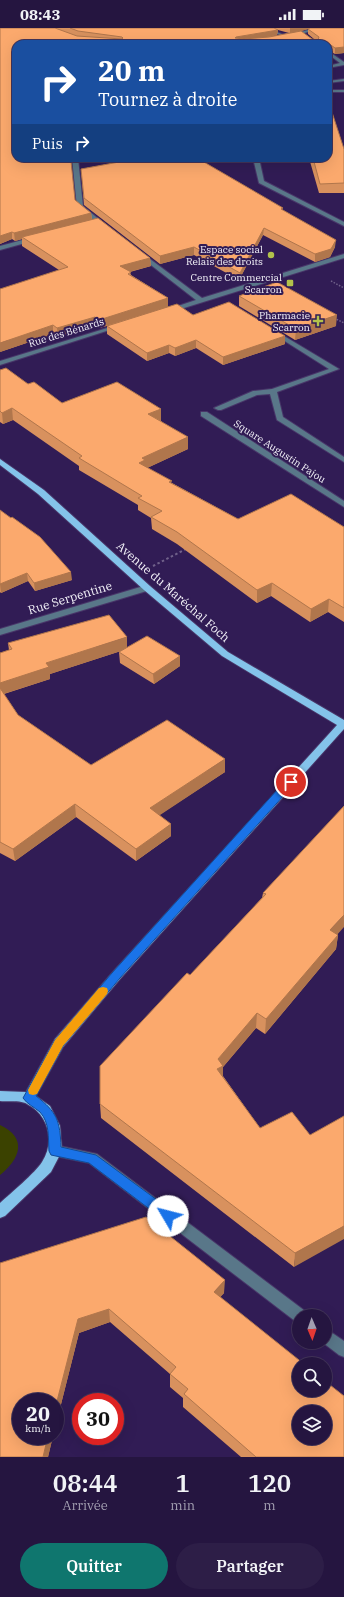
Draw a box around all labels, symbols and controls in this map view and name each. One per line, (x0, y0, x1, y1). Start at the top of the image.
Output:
text: 08:43 (20, 5, 61, 24)
text: 20 m (98, 52, 165, 89)
icon: right (32, 56, 84, 108)
text: Tournez à droite (98, 88, 237, 111)
icon: right (71, 132, 93, 154)
text: Puis (32, 134, 63, 153)
place label: Espace social Relais des droits (186, 243, 263, 268)
marker: Espace social Relais des droits (266, 250, 276, 260)
place label: Centre Commercial Scarron (191, 271, 283, 296)
marker: Centre Commercial Scarron (285, 278, 295, 288)
place label: Pharmacie Scarron (259, 309, 311, 334)
street label: Rue des Bénards (27, 315, 106, 350)
marker: Pharmacie Scarron (313, 316, 323, 326)
street label: Square Augustin Pajou (231, 417, 328, 486)
street label: Avenue du Maréchal Foch (114, 538, 234, 645)
street label: Rue Serpentine (26, 578, 114, 617)
pin (274, 765, 308, 799)
icon: arrive (280, 771, 302, 793)
position arrow (147, 1195, 189, 1237)
north arrow (292, 1309, 332, 1349)
map controls (292, 1309, 332, 1445)
button: search (292, 1357, 332, 1397)
speed limit sign: 30 (72, 1393, 124, 1445)
text: 20 (26, 1400, 50, 1427)
button: layers (292, 1405, 332, 1445)
text: km/h (25, 1422, 51, 1435)
text: 08:44 (53, 1467, 118, 1499)
text: 1 (176, 1467, 190, 1499)
text: 120 (248, 1467, 291, 1499)
text: Arrivée (63, 1497, 108, 1514)
text: min (170, 1497, 195, 1514)
text: m (263, 1497, 276, 1514)
button: Quitter (20, 1543, 168, 1589)
button: Partager (176, 1543, 324, 1589)

